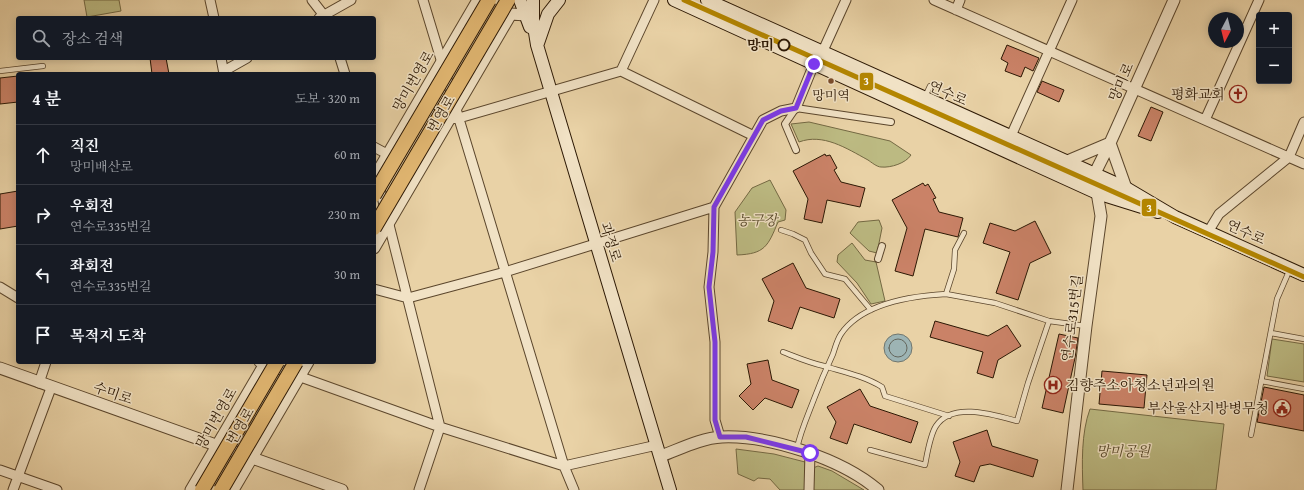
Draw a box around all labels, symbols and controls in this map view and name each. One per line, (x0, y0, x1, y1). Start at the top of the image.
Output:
north arrow (1208, 12, 1244, 48)
map controls (1256, 12, 1292, 84)
button: + (1256, 12, 1292, 48)
search box (16, 16, 376, 60)
icon: search (30, 27, 52, 49)
text: 장소 검색 (62, 28, 123, 49)
place label: 망미 (747, 35, 774, 55)
marker: 망미 (777, 38, 791, 52)
street label: 망미번영로 (387, 46, 439, 115)
button: − (1256, 48, 1292, 84)
route end (805, 55, 823, 73)
street label: 망미로 (1104, 59, 1139, 105)
line badge: 3 (859, 72, 874, 91)
text: 3 (863, 73, 869, 89)
marker: 망미역 (826, 76, 836, 86)
street label: 연수로 (925, 76, 971, 111)
place label: 평화교회 (1171, 84, 1225, 104)
church icon: 평화교회 (1228, 84, 1248, 104)
text: 4 분 (32, 86, 61, 111)
place label: 망미역 (812, 86, 850, 105)
text: 도보 · 320 m (295, 89, 360, 108)
street label: 번영로 (422, 91, 460, 137)
text: 직진 (70, 135, 99, 156)
icon: ahead (32, 144, 54, 166)
text: 60 m (334, 145, 360, 164)
text: 망미배산로 (70, 157, 133, 176)
text: 우회전 (70, 195, 113, 216)
line badge: 3 (1141, 198, 1157, 217)
text: 3 (1146, 200, 1152, 216)
icon: right (32, 204, 54, 226)
text: 230 m (328, 205, 360, 224)
park label: 농구장 (737, 210, 780, 230)
street label: 연수로 (1223, 215, 1269, 250)
text: 연수로335번길 (70, 217, 152, 236)
street label: 과정로 (596, 220, 627, 265)
text: 좌회전 (70, 255, 113, 276)
icon: left (32, 264, 54, 286)
text: 30 m (334, 265, 360, 284)
street label: 연수로315번길 (1057, 273, 1087, 363)
text: 연수로335번길 (70, 277, 152, 296)
icon: arrive (32, 324, 54, 346)
text: 목적지 도착 (70, 325, 146, 346)
hospital icon: 김향주소아청소년과의원 (1043, 375, 1063, 395)
place label: 김향주소아청소년과의원 (1066, 375, 1215, 395)
street label: 수미로 (91, 377, 136, 409)
street label: 망미번영로 (192, 385, 240, 451)
place label: 부산울산지방병무청 (1147, 398, 1269, 418)
public building icon: 부산울산지방병무청 (1272, 398, 1292, 418)
street label: 번영로 (223, 404, 257, 448)
park label: 망미공원 (1096, 441, 1152, 461)
route start (801, 444, 819, 462)

